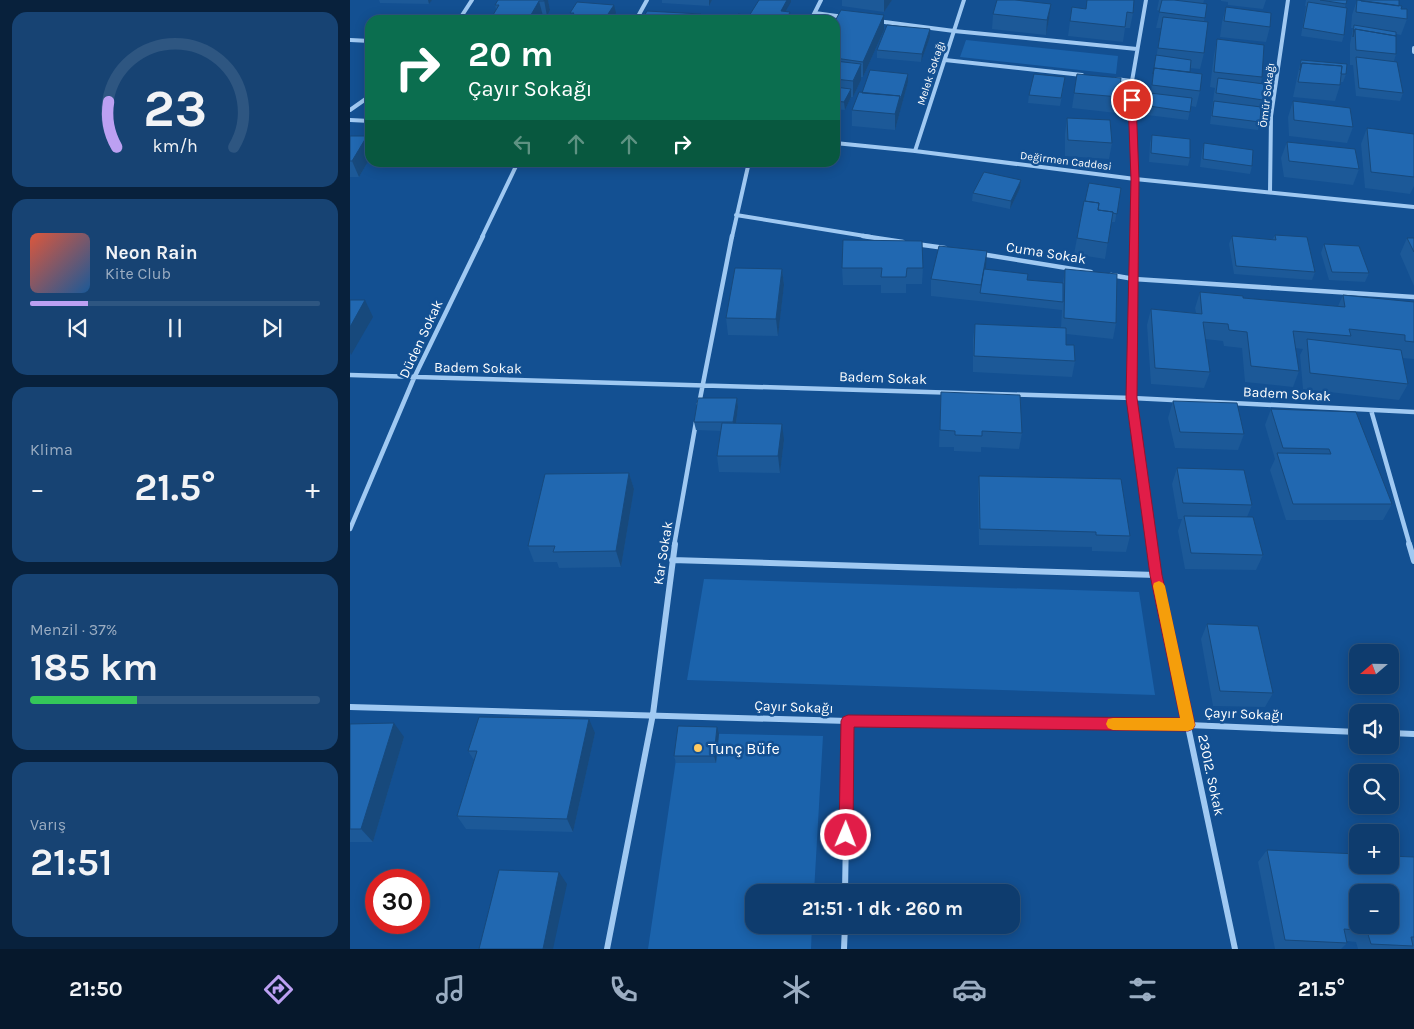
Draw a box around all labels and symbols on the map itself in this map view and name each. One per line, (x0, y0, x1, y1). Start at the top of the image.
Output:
street label: Melek Sokağı (914, 39, 948, 107)
street label: Ömür Sokağı (1256, 62, 1277, 128)
pin (1111, 79, 1153, 121)
street label: Değirmen Caddesi (1019, 149, 1113, 173)
street label: Cuma Sokak (1005, 238, 1087, 268)
street label: Düden Sokak (395, 297, 447, 381)
street label: Badem Sokak (434, 359, 522, 377)
street label: Badem Sokak (839, 368, 927, 388)
street label: Badem Sokak (1243, 383, 1331, 405)
street label: Kar Sokak (650, 520, 676, 586)
north arrow (1349, 644, 1399, 694)
street label: Çayır Sokağı (754, 697, 834, 717)
street label: Çayır Sokağı (1204, 704, 1284, 724)
street label: 23012. Sokak (1194, 733, 1228, 817)
place label: Tunç Büfe (708, 739, 780, 758)
marker: Tunç Büfe (692, 742, 704, 754)
position arrow (819, 808, 871, 860)
speed limit sign: 30 (365, 869, 430, 934)

